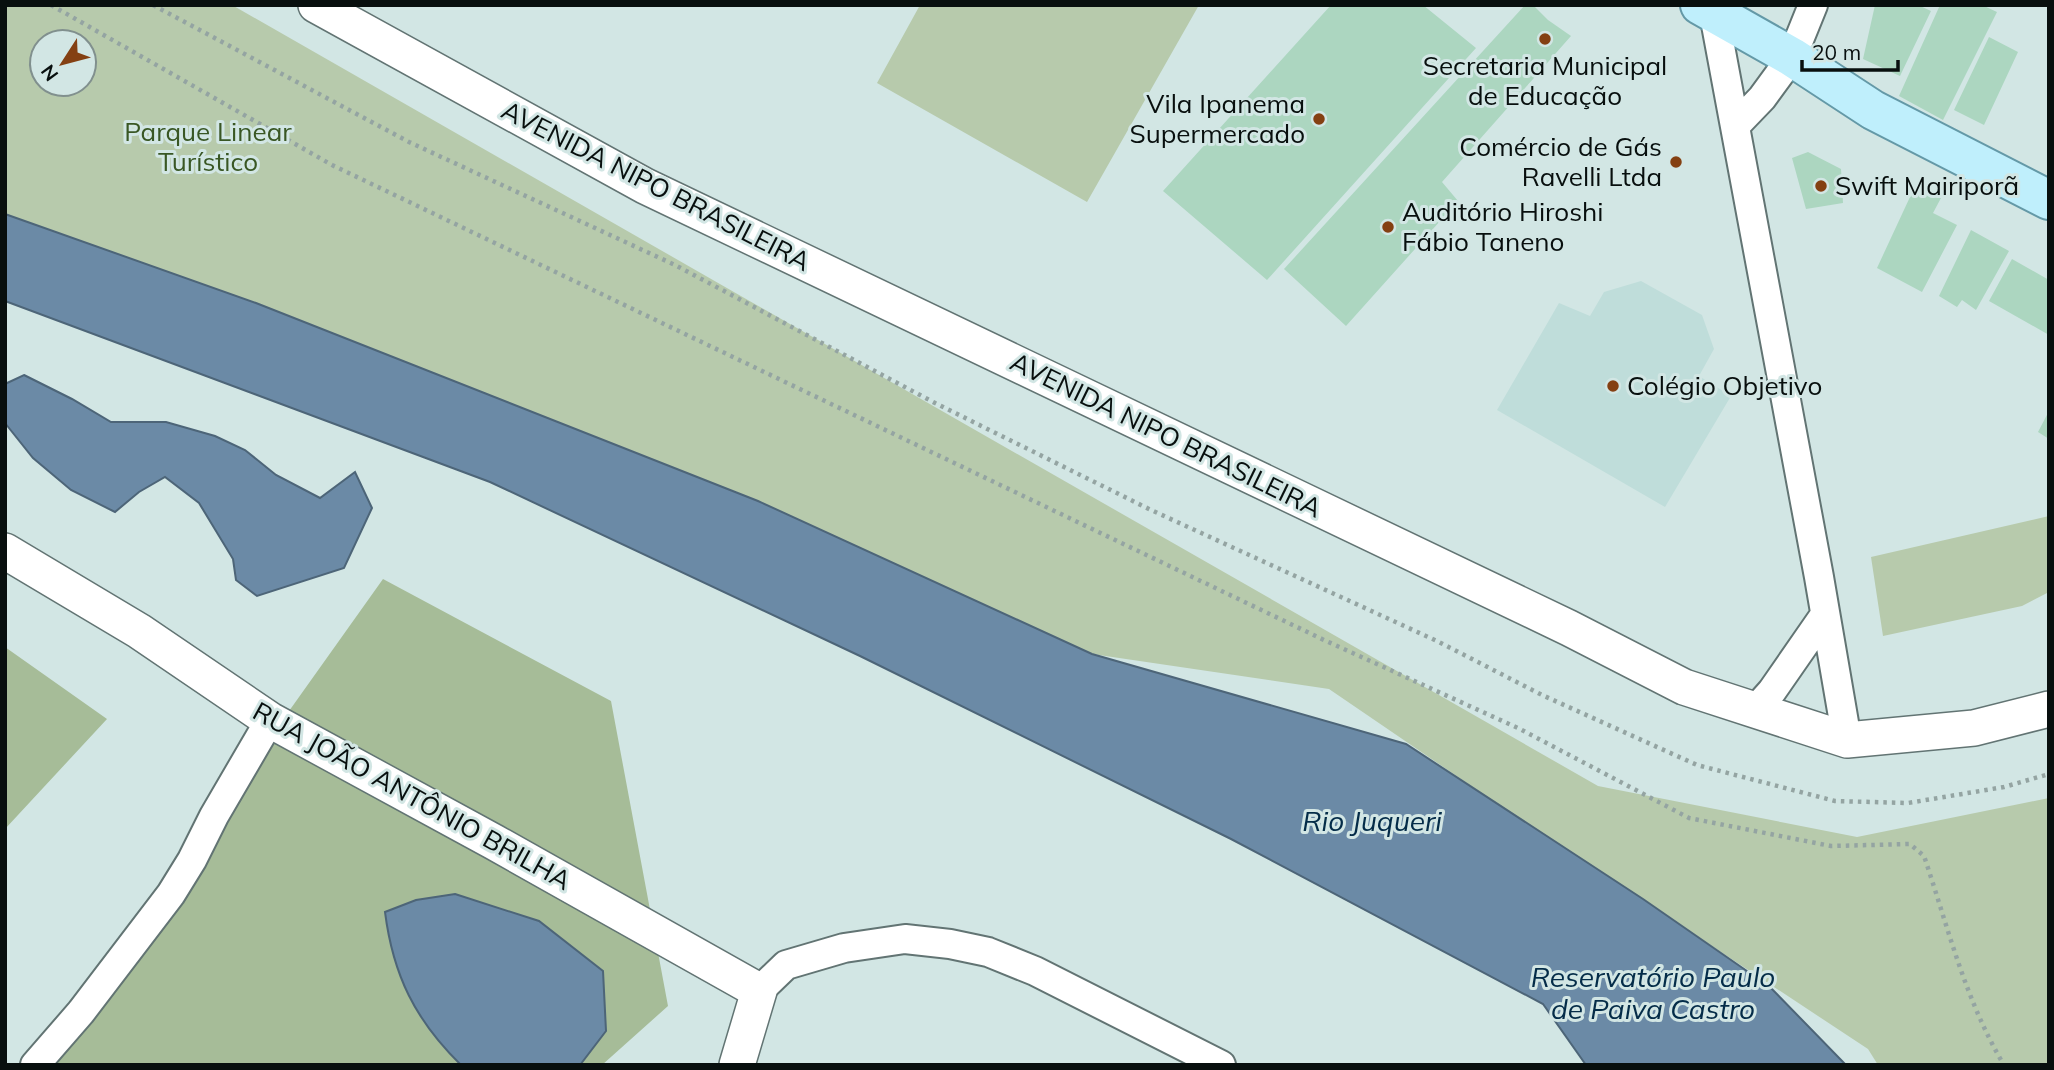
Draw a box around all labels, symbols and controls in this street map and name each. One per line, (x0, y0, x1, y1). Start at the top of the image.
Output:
north arrow (28, 28, 98, 98)
scale bar (1802, 28, 1898, 72)
marker: Secretaria Municipal de Educação (1537, 31, 1553, 47)
text: 20 m (1812, 39, 1861, 65)
place label: Secretaria Municipal de Educação (1423, 49, 1667, 112)
text: N (35, 60, 63, 86)
place label: Vila Ipanema Supermercado (1130, 87, 1305, 150)
street label: AVENIDA NIPO BRASILEIRA (496, 93, 816, 278)
marker: Vila Ipanema Supermercado (1311, 111, 1327, 127)
park label: Parque Linear Turístico (124, 115, 292, 178)
place label: Comércio de Gás Ravelli Ltda (1459, 130, 1662, 193)
marker: Comércio de Gás Ravelli Ltda (1668, 154, 1684, 170)
place label: Swift Mairiporã (1835, 169, 2019, 202)
marker: Swift Mairiporã (1813, 178, 1829, 194)
place label: Auditório Hiroshi Fábio Taneno (1402, 195, 1604, 258)
marker: Auditório Hiroshi Fábio Taneno (1380, 219, 1396, 235)
street label: AVENIDA NIPO BRASILEIRA (1005, 345, 1327, 524)
place label: Colégio Objetivo (1627, 369, 1822, 402)
marker: Colégio Objetivo (1605, 378, 1621, 394)
street label: RUA JOÃO ANTÔNIO BRILHA (247, 694, 577, 897)
water label: Rio Juqueri (1302, 803, 1442, 838)
water label: Reservatório Paulo de Paiva Castro (1531, 959, 1775, 1026)

